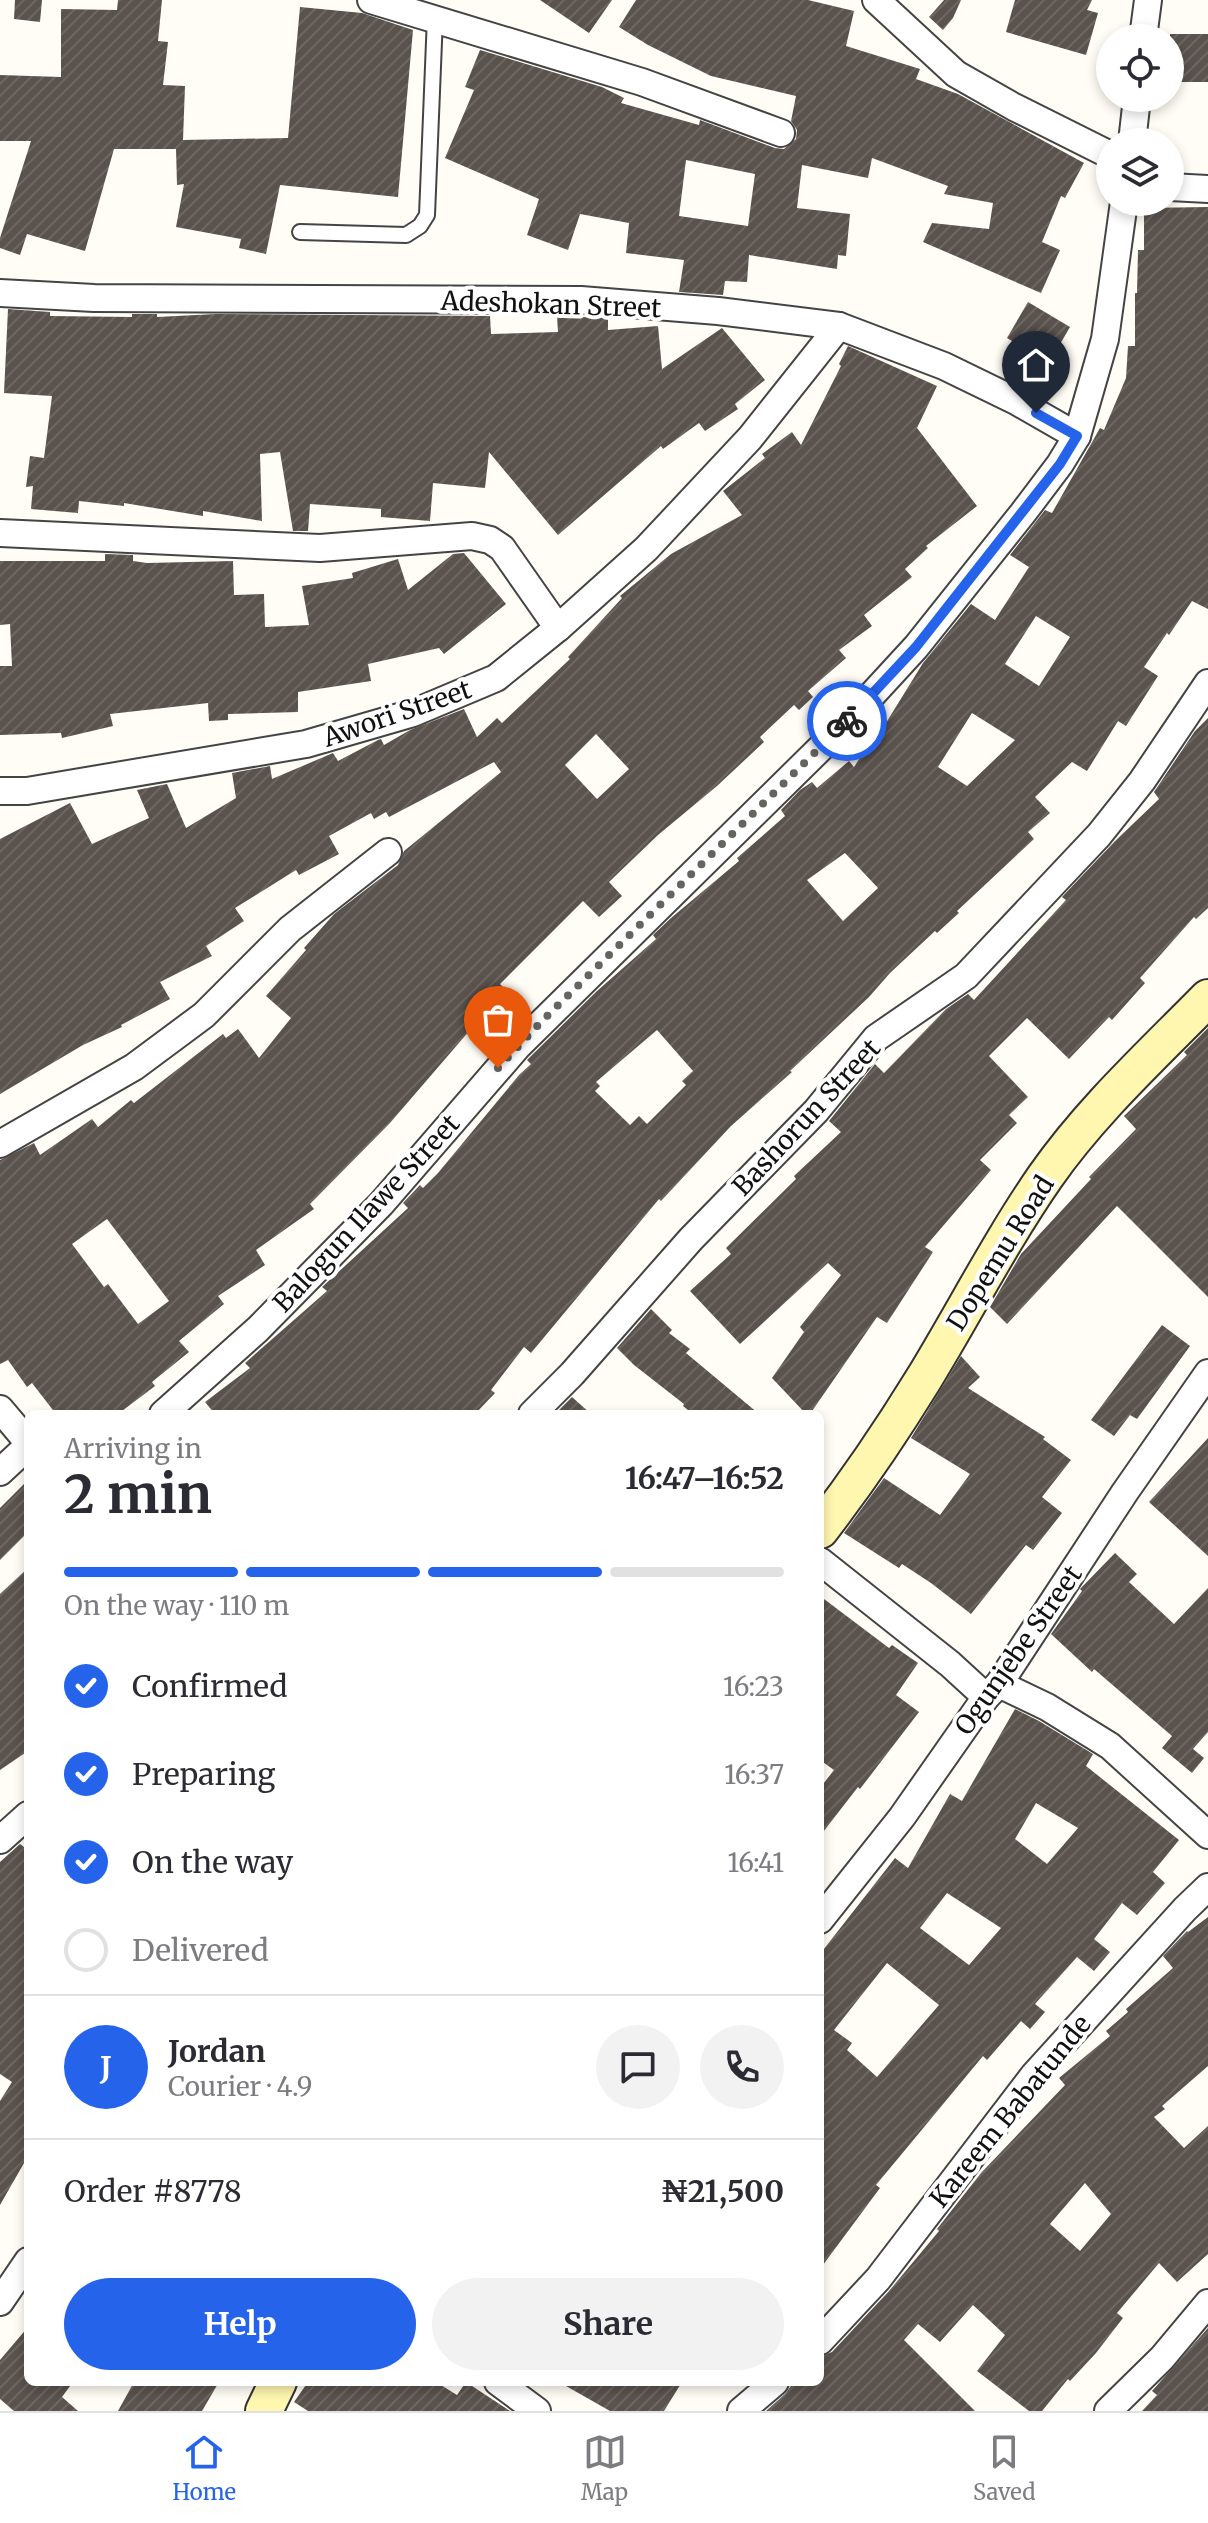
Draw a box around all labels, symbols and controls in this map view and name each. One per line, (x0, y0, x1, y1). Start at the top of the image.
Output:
map controls (1096, 24, 1184, 216)
button: locate (1096, 24, 1184, 112)
button: layers (1096, 128, 1184, 216)
street label: Adeshokan Street (439, 284, 662, 324)
pin (1002, 331, 1070, 413)
icon: home (1014, 343, 1058, 387)
street label: Awori Street (318, 672, 475, 754)
courier (807, 681, 887, 761)
icon: bike (825, 699, 869, 743)
pin (464, 986, 532, 1068)
icon: bag (476, 998, 520, 1042)
street label: Bashorun Street (725, 1032, 887, 1202)
street label: Balogun Ilawe Street (266, 1107, 466, 1319)
street label: Dopemu Road (939, 1169, 1061, 1337)
text: Arriving in (64, 1432, 202, 1465)
text: 16:47–16:52 (625, 1459, 784, 1497)
text: 2 min (64, 1462, 212, 1527)
street label: Ogunjebe Street (947, 1559, 1089, 1741)
text: On the way · 110 m (64, 1589, 289, 1622)
icon: check (64, 1664, 108, 1708)
text: Confirmed (132, 1667, 287, 1705)
text: 16:23 (723, 1670, 784, 1703)
icon: check (64, 1752, 108, 1796)
text: Preparing (132, 1755, 275, 1793)
text: 16:37 (724, 1758, 784, 1791)
icon: check (64, 1840, 108, 1884)
text: On the way (132, 1843, 293, 1881)
text: 16:41 (727, 1846, 784, 1879)
text: Delivered (132, 1931, 269, 1969)
street label: Kareem Babatunde (922, 2008, 1098, 2214)
button: chat (596, 2025, 680, 2109)
button: phone (700, 2025, 784, 2109)
text: Jordan (168, 2032, 266, 2070)
text: J (100, 2048, 112, 2086)
text: Courier · 4.9 (168, 2070, 312, 2103)
text: Order #8778 (64, 2172, 242, 2210)
text: ₦21,500 (660, 2172, 784, 2210)
button: Help (64, 2278, 416, 2370)
button: Share (432, 2278, 784, 2370)
tab: Home (173, 2430, 236, 2506)
tab: Map (581, 2430, 628, 2506)
tab: Saved (973, 2430, 1035, 2506)

